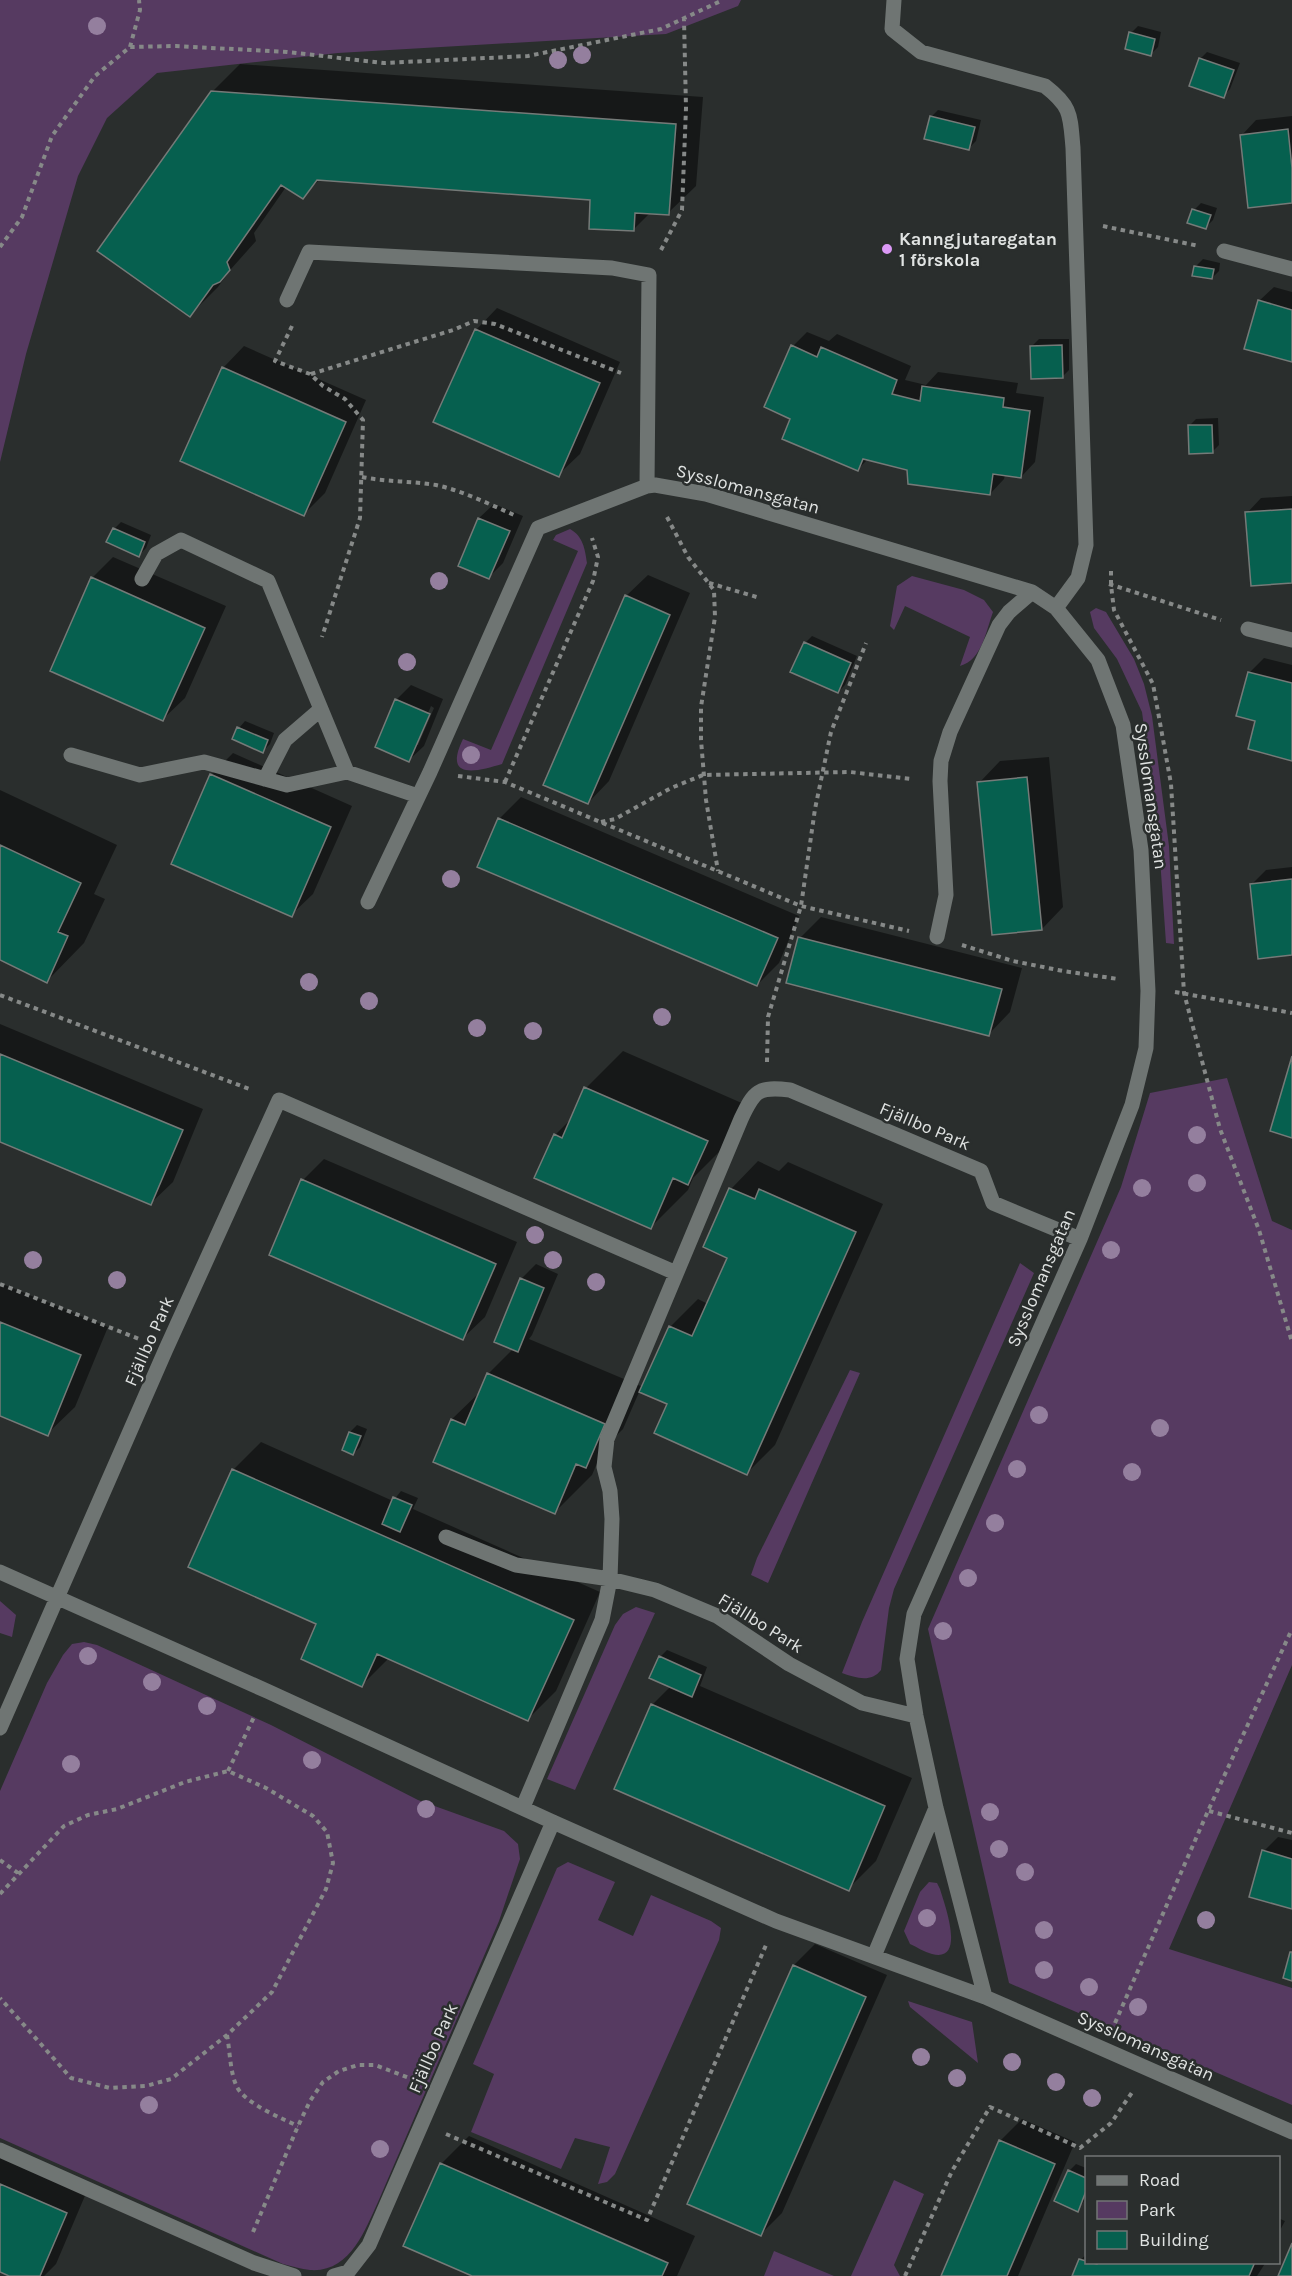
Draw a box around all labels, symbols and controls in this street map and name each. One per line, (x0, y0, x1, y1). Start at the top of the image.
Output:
place label: Kanngjutaregatan 1 förskola (899, 228, 1057, 271)
marker: Kanngjutaregatan 1 förskola (880, 242, 894, 256)
street label: Sysslomansgatan (674, 459, 822, 519)
street label: Sysslomansgatan (1130, 721, 1172, 871)
street label: Fjällbo Park (876, 1097, 974, 1155)
street label: Sysslomansgatan (1002, 1206, 1080, 1350)
street label: Fjällbo Park (119, 1293, 179, 1389)
street label: Fjällbo Park (714, 1588, 808, 1658)
street label: Fjällbo Park (403, 2000, 463, 2096)
street label: Sysslomansgatan (1074, 2006, 1218, 2086)
legend (1085, 2156, 1280, 2264)
text: Road (1139, 2169, 1180, 2191)
text: Park (1139, 2199, 1176, 2221)
text: Building (1139, 2229, 1209, 2251)

